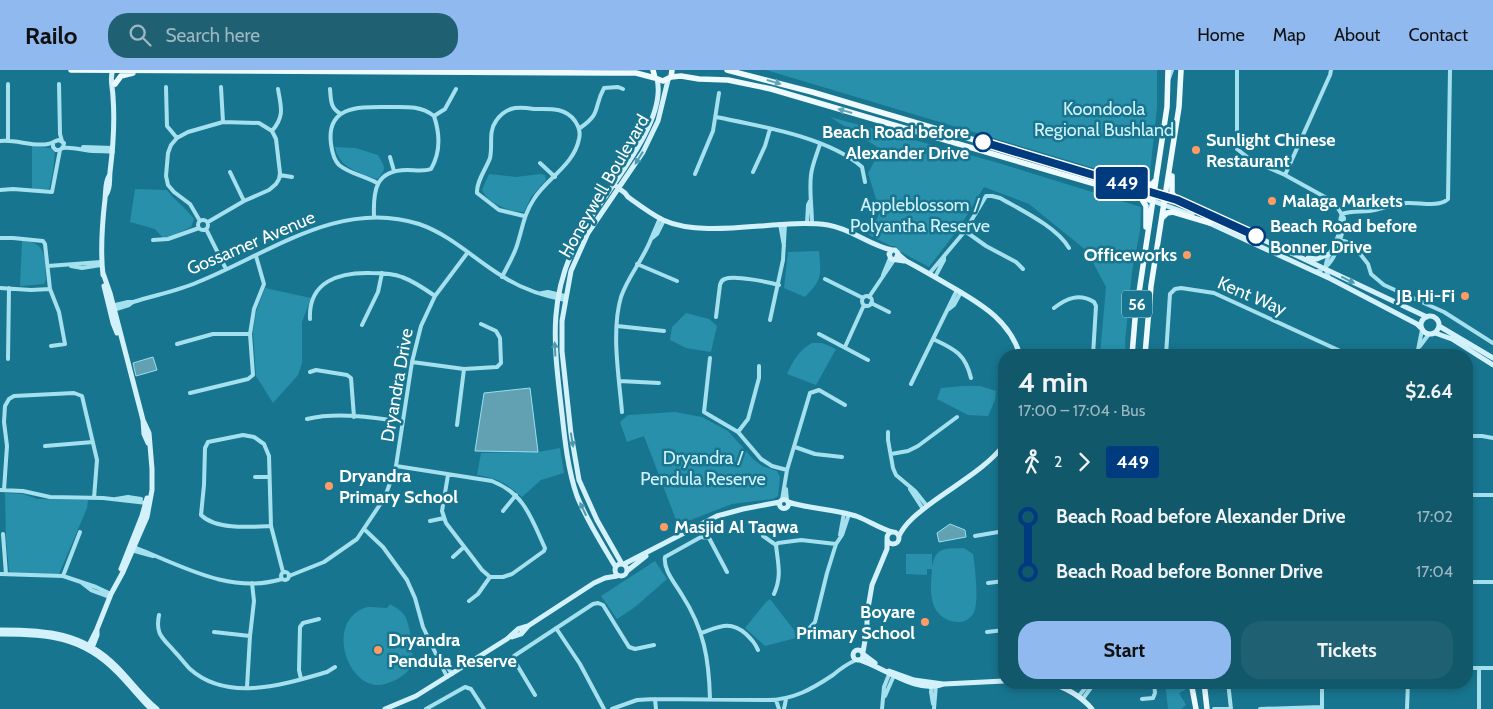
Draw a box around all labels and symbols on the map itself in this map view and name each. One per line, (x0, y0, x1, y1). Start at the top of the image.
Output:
one-way arrow (767, 78, 782, 86)
park label: Koondoola Regional Bushland (1034, 98, 1174, 141)
one-way arrow (837, 107, 853, 115)
street label: Honeywell Boulevard (554, 111, 654, 261)
place label: Beach Road before Alexander Drive (822, 121, 969, 164)
place label: Sunlight Chinese Restaurant (1206, 129, 1336, 172)
marker: Beach Road before Alexander Drive (973, 132, 993, 152)
marker: Sunlight Chinese Restaurant (1190, 144, 1202, 156)
one-way arrow (634, 151, 644, 164)
line badge: 449 (1093, 167, 1151, 199)
place label: Malaga Markets (1282, 190, 1403, 212)
park label: Appleblossom / Polyantha Reserve (850, 194, 990, 237)
marker: Malaga Markets (1266, 195, 1278, 207)
street label: Gossamer Avenue (184, 206, 318, 280)
place label: Beach Road before Bonner Drive (1270, 215, 1417, 258)
marker: Beach Road before Bonner Drive (1246, 226, 1266, 246)
place label: Officeworks (1084, 244, 1177, 266)
marker: Officeworks (1181, 249, 1193, 261)
street label: Kent Way (1214, 272, 1290, 320)
one-way arrow (1341, 276, 1355, 284)
place label: JB Hi-Fi (1395, 285, 1455, 307)
road number: 56 (1122, 290, 1152, 318)
marker: JB Hi-Fi (1459, 290, 1471, 302)
street label: Dryandra Drive (376, 326, 418, 444)
one-way arrow (550, 341, 558, 357)
one-way arrow (569, 432, 577, 448)
park label: Dryandra / Pendula Reserve (640, 447, 766, 490)
place label: Dryandra Primary School (339, 465, 458, 508)
marker: Dryandra Primary School (323, 480, 335, 492)
one-way arrow (579, 501, 588, 516)
place label: Masjid Al Taqwa (674, 516, 799, 538)
marker: Masjid Al Taqwa (658, 521, 670, 533)
place label: Boyare Primary School (796, 601, 915, 644)
marker: Boyare Primary School (919, 616, 931, 628)
place label: Dryandra Pendula Reserve (388, 629, 517, 672)
marker: Dryandra Pendula Reserve (372, 644, 384, 656)

